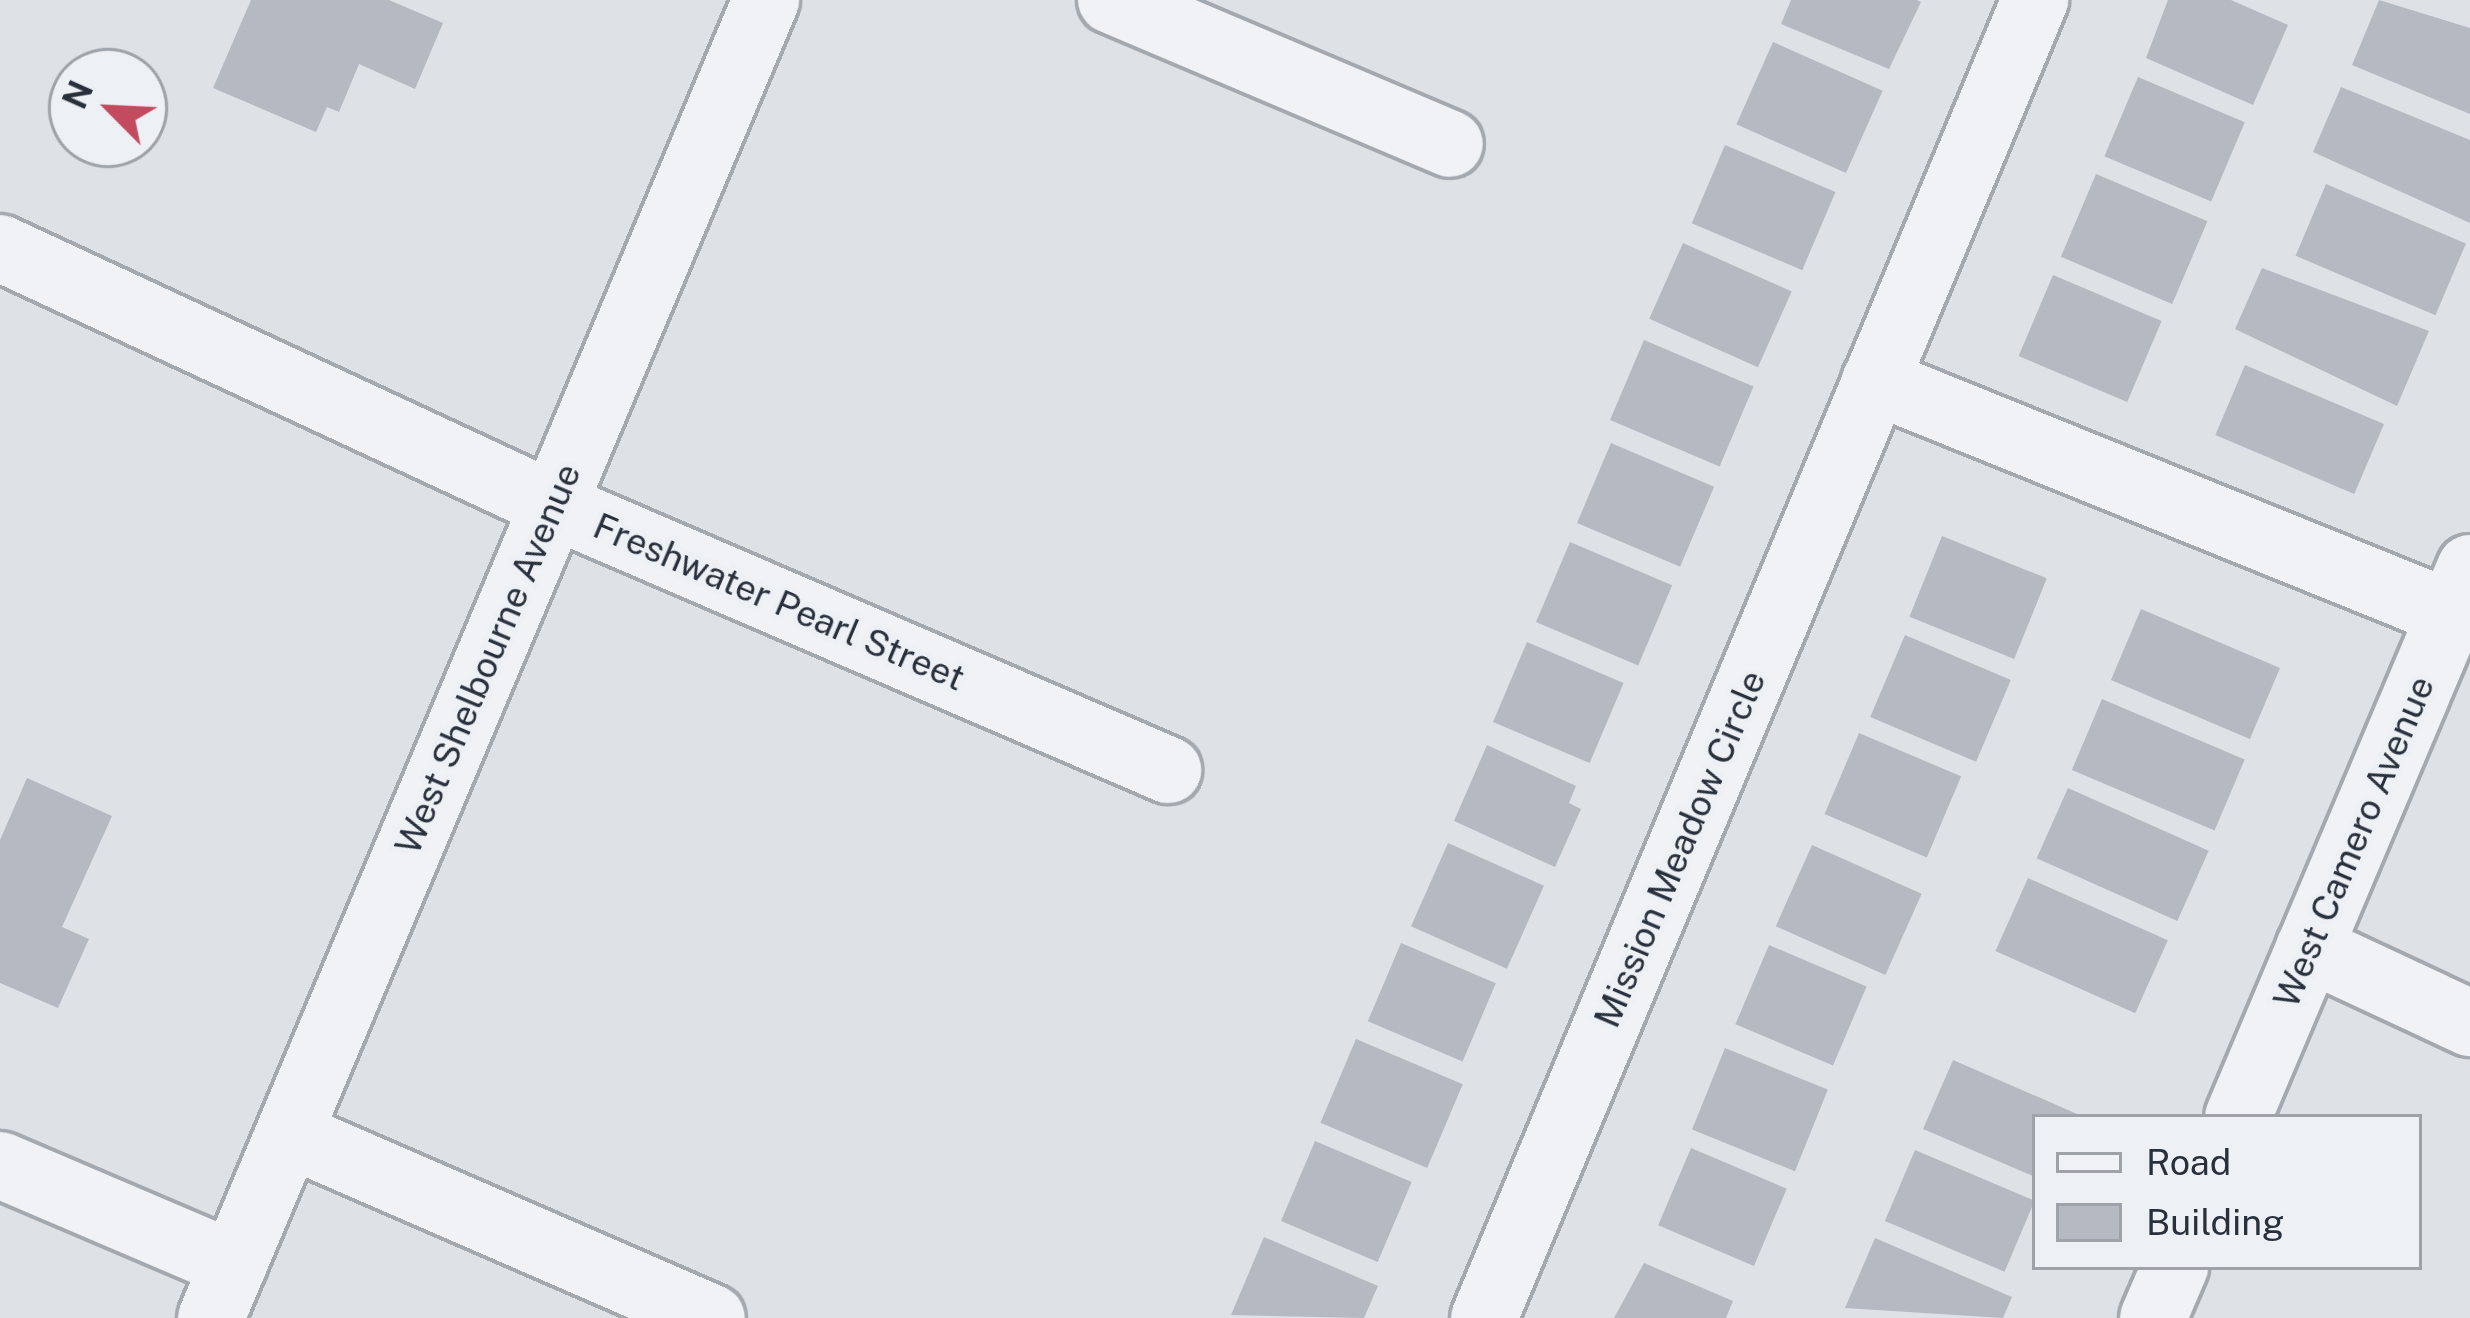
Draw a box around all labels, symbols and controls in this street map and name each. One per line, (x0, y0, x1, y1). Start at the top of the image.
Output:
north arrow (48, 48, 168, 168)
text: N (55, 75, 100, 114)
street label: West Shelbourne Avenue (386, 457, 590, 861)
street label: Freshwater Pearl Street (587, 504, 971, 700)
street label: Mission Meadow Circle (1585, 664, 1775, 1034)
street label: West Camero Avenue (2265, 670, 2443, 1014)
legend (2032, 1114, 2422, 1270)
text: Road (2146, 1141, 2231, 1183)
text: Building (2146, 1201, 2284, 1243)

